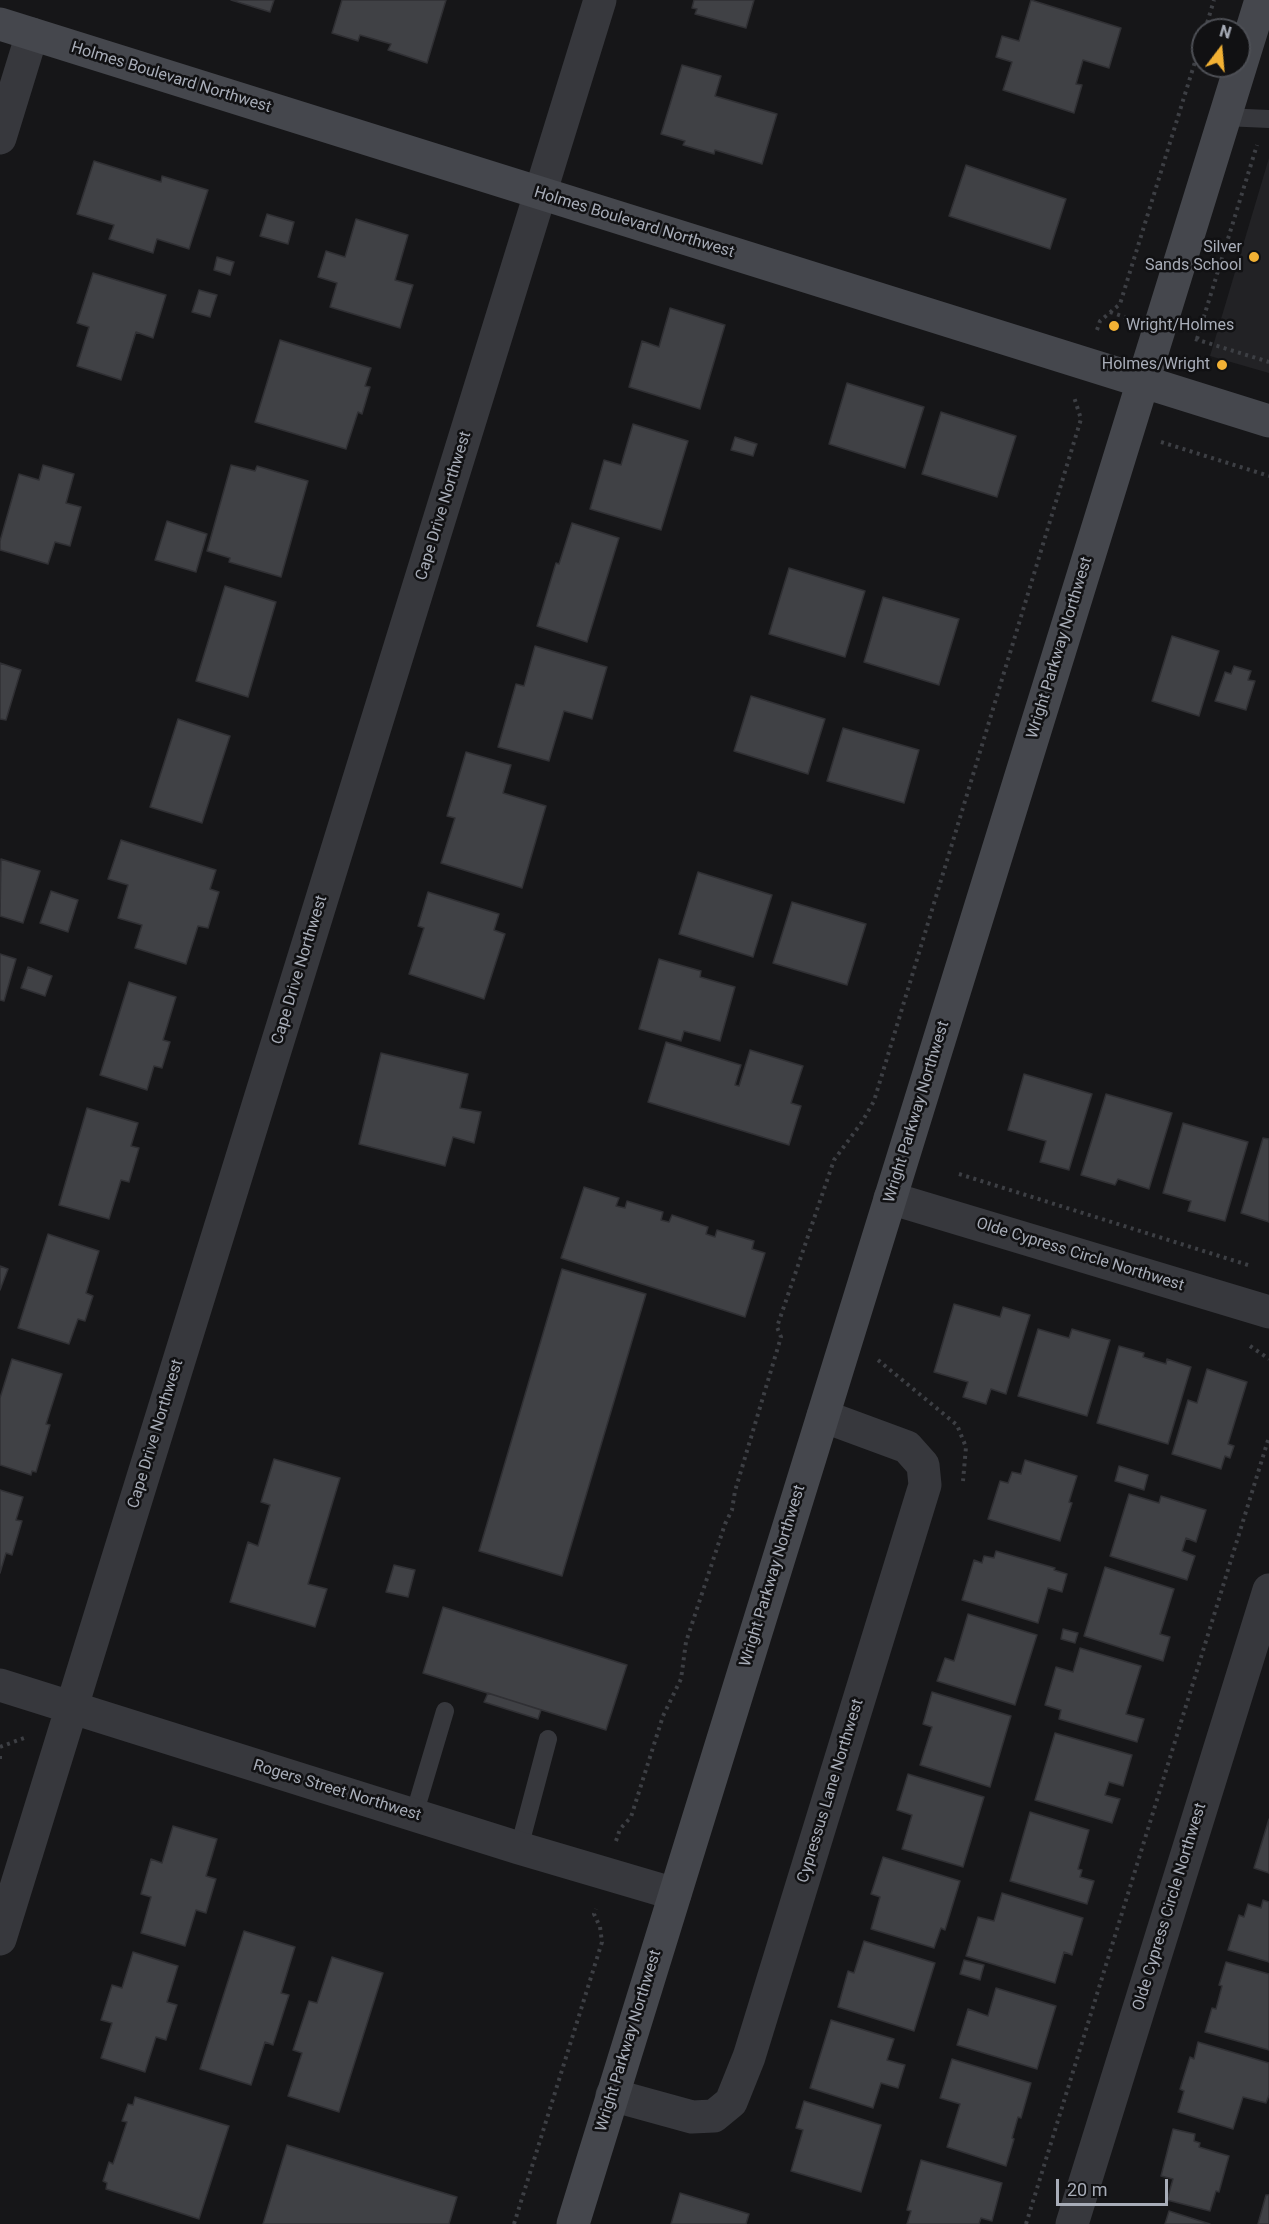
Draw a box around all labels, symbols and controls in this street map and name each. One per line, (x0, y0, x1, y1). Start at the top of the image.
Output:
north arrow (1191, 18, 1251, 78)
text: N (1217, 21, 1234, 43)
street label: Holmes Boulevard Northwest (69, 38, 273, 118)
street label: Holmes Boulevard Northwest (532, 183, 736, 263)
place label: Silver Sands School (1145, 238, 1242, 276)
marker: Silver Sands School (1247, 250, 1261, 264)
place label: Wright/Holmes (1126, 316, 1234, 336)
marker: Wright/Holmes (1107, 319, 1121, 333)
place label: Holmes/Wright (1102, 355, 1210, 375)
marker: Holmes/Wright (1215, 358, 1229, 372)
street label: Cape Drive Northwest (412, 429, 476, 583)
street label: Wright Parkway Northwest (1023, 555, 1097, 741)
street label: Cape Drive Northwest (268, 893, 332, 1047)
street label: Wright Parkway Northwest (880, 1019, 954, 1205)
street label: Olde Cypress Circle Northwest (974, 1214, 1186, 1296)
street label: Cape Drive Northwest (124, 1357, 188, 1511)
street label: Wright Parkway Northwest (736, 1483, 810, 1669)
street label: Cypressus Lane Northwest (794, 1697, 868, 1885)
street label: Rogers Street Northwest (251, 1756, 423, 1826)
street label: Olde Cypress Circle Northwest (1129, 1801, 1211, 2013)
street label: Wright Parkway Northwest (592, 1948, 666, 2134)
scale bar (1059, 2167, 1172, 2205)
text: 20 m (1067, 2179, 1107, 2200)

